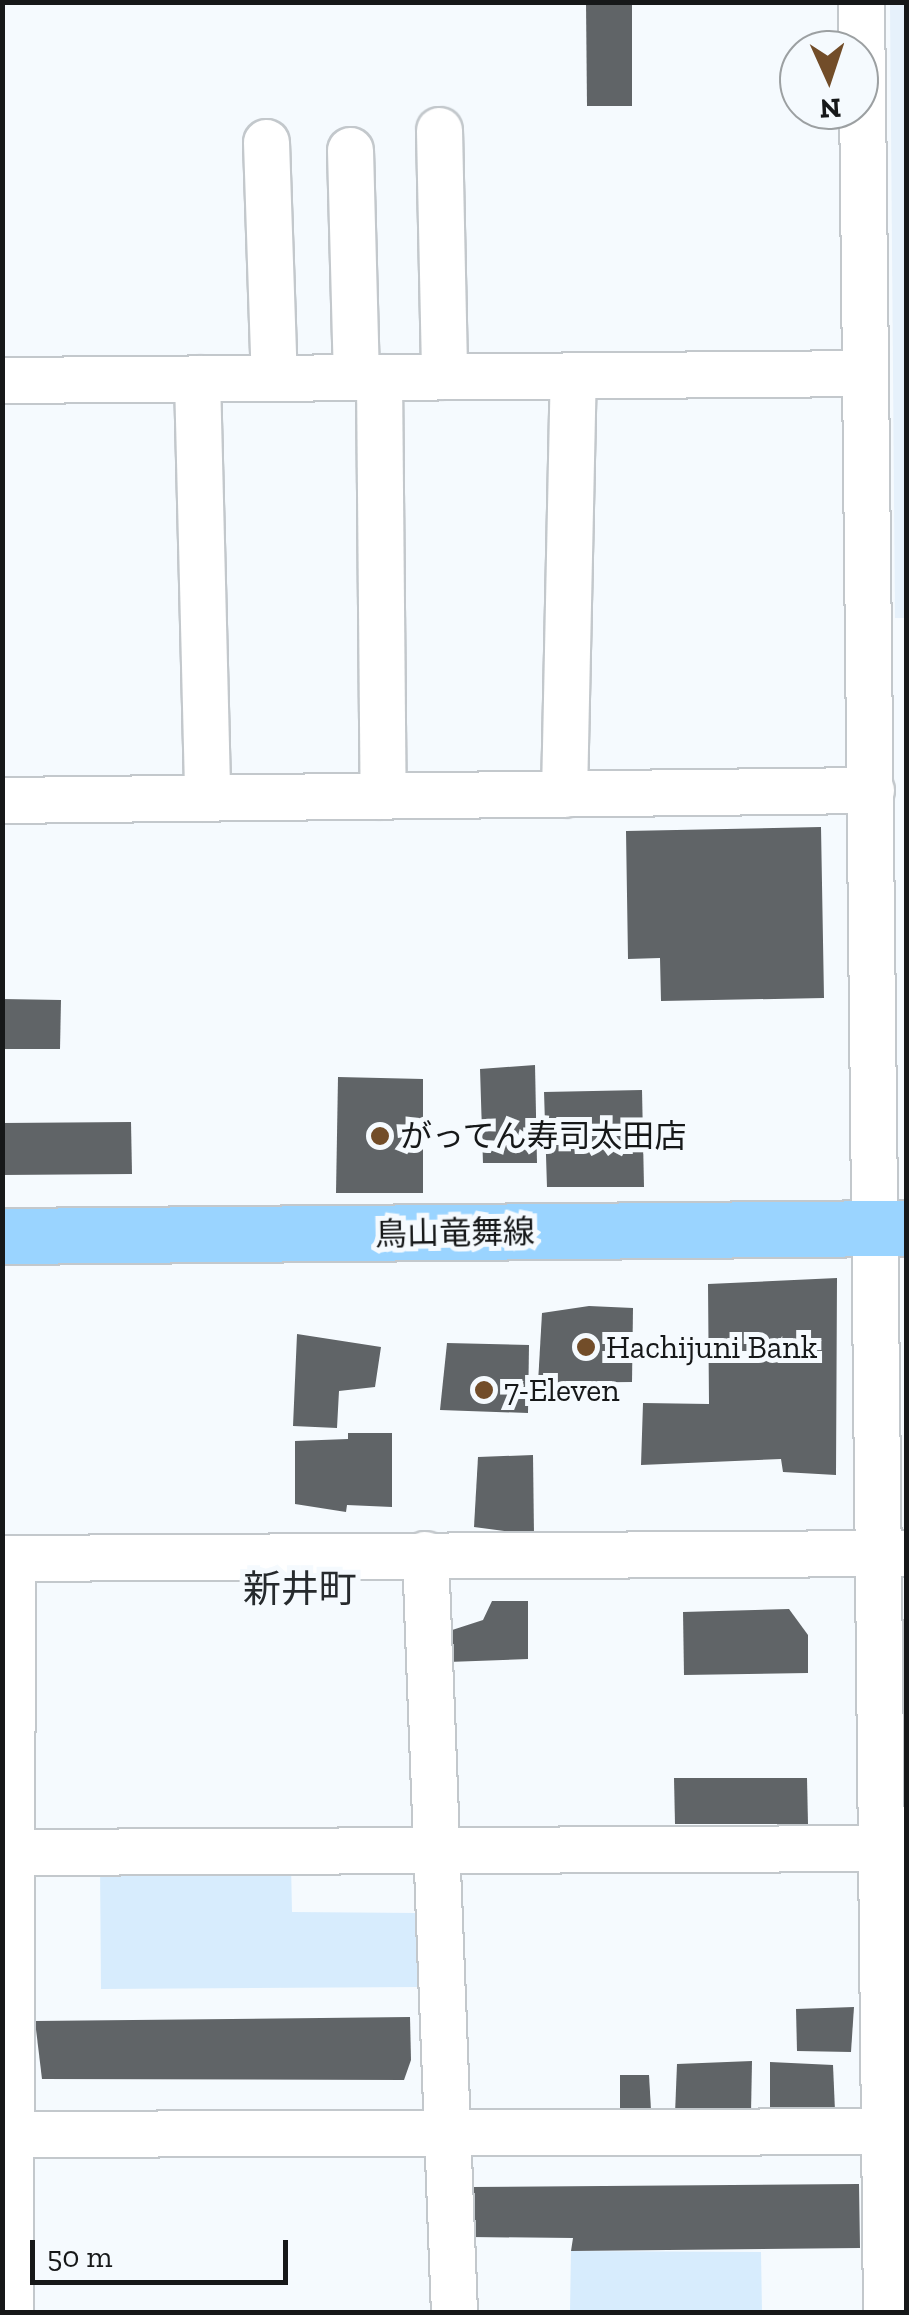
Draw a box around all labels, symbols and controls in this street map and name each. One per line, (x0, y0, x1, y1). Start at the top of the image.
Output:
north arrow (779, 30, 879, 130)
text: N (819, 91, 842, 125)
place label: がってん寿司太田店 (400, 1117, 688, 1155)
marker: がってん寿司太田店 (369, 1125, 391, 1147)
street label: 鳥山竜舞線 (375, 1212, 535, 1254)
place label: Hachijuni Bank (606, 1328, 817, 1366)
marker: Hachijuni Bank (575, 1336, 597, 1358)
place label: 7-Eleven (504, 1371, 620, 1409)
marker: 7-Eleven (473, 1379, 495, 1401)
district label: 新井町 (243, 1567, 357, 1613)
scale bar (35, 2220, 292, 2282)
text: 50 m (47, 2239, 112, 2275)

